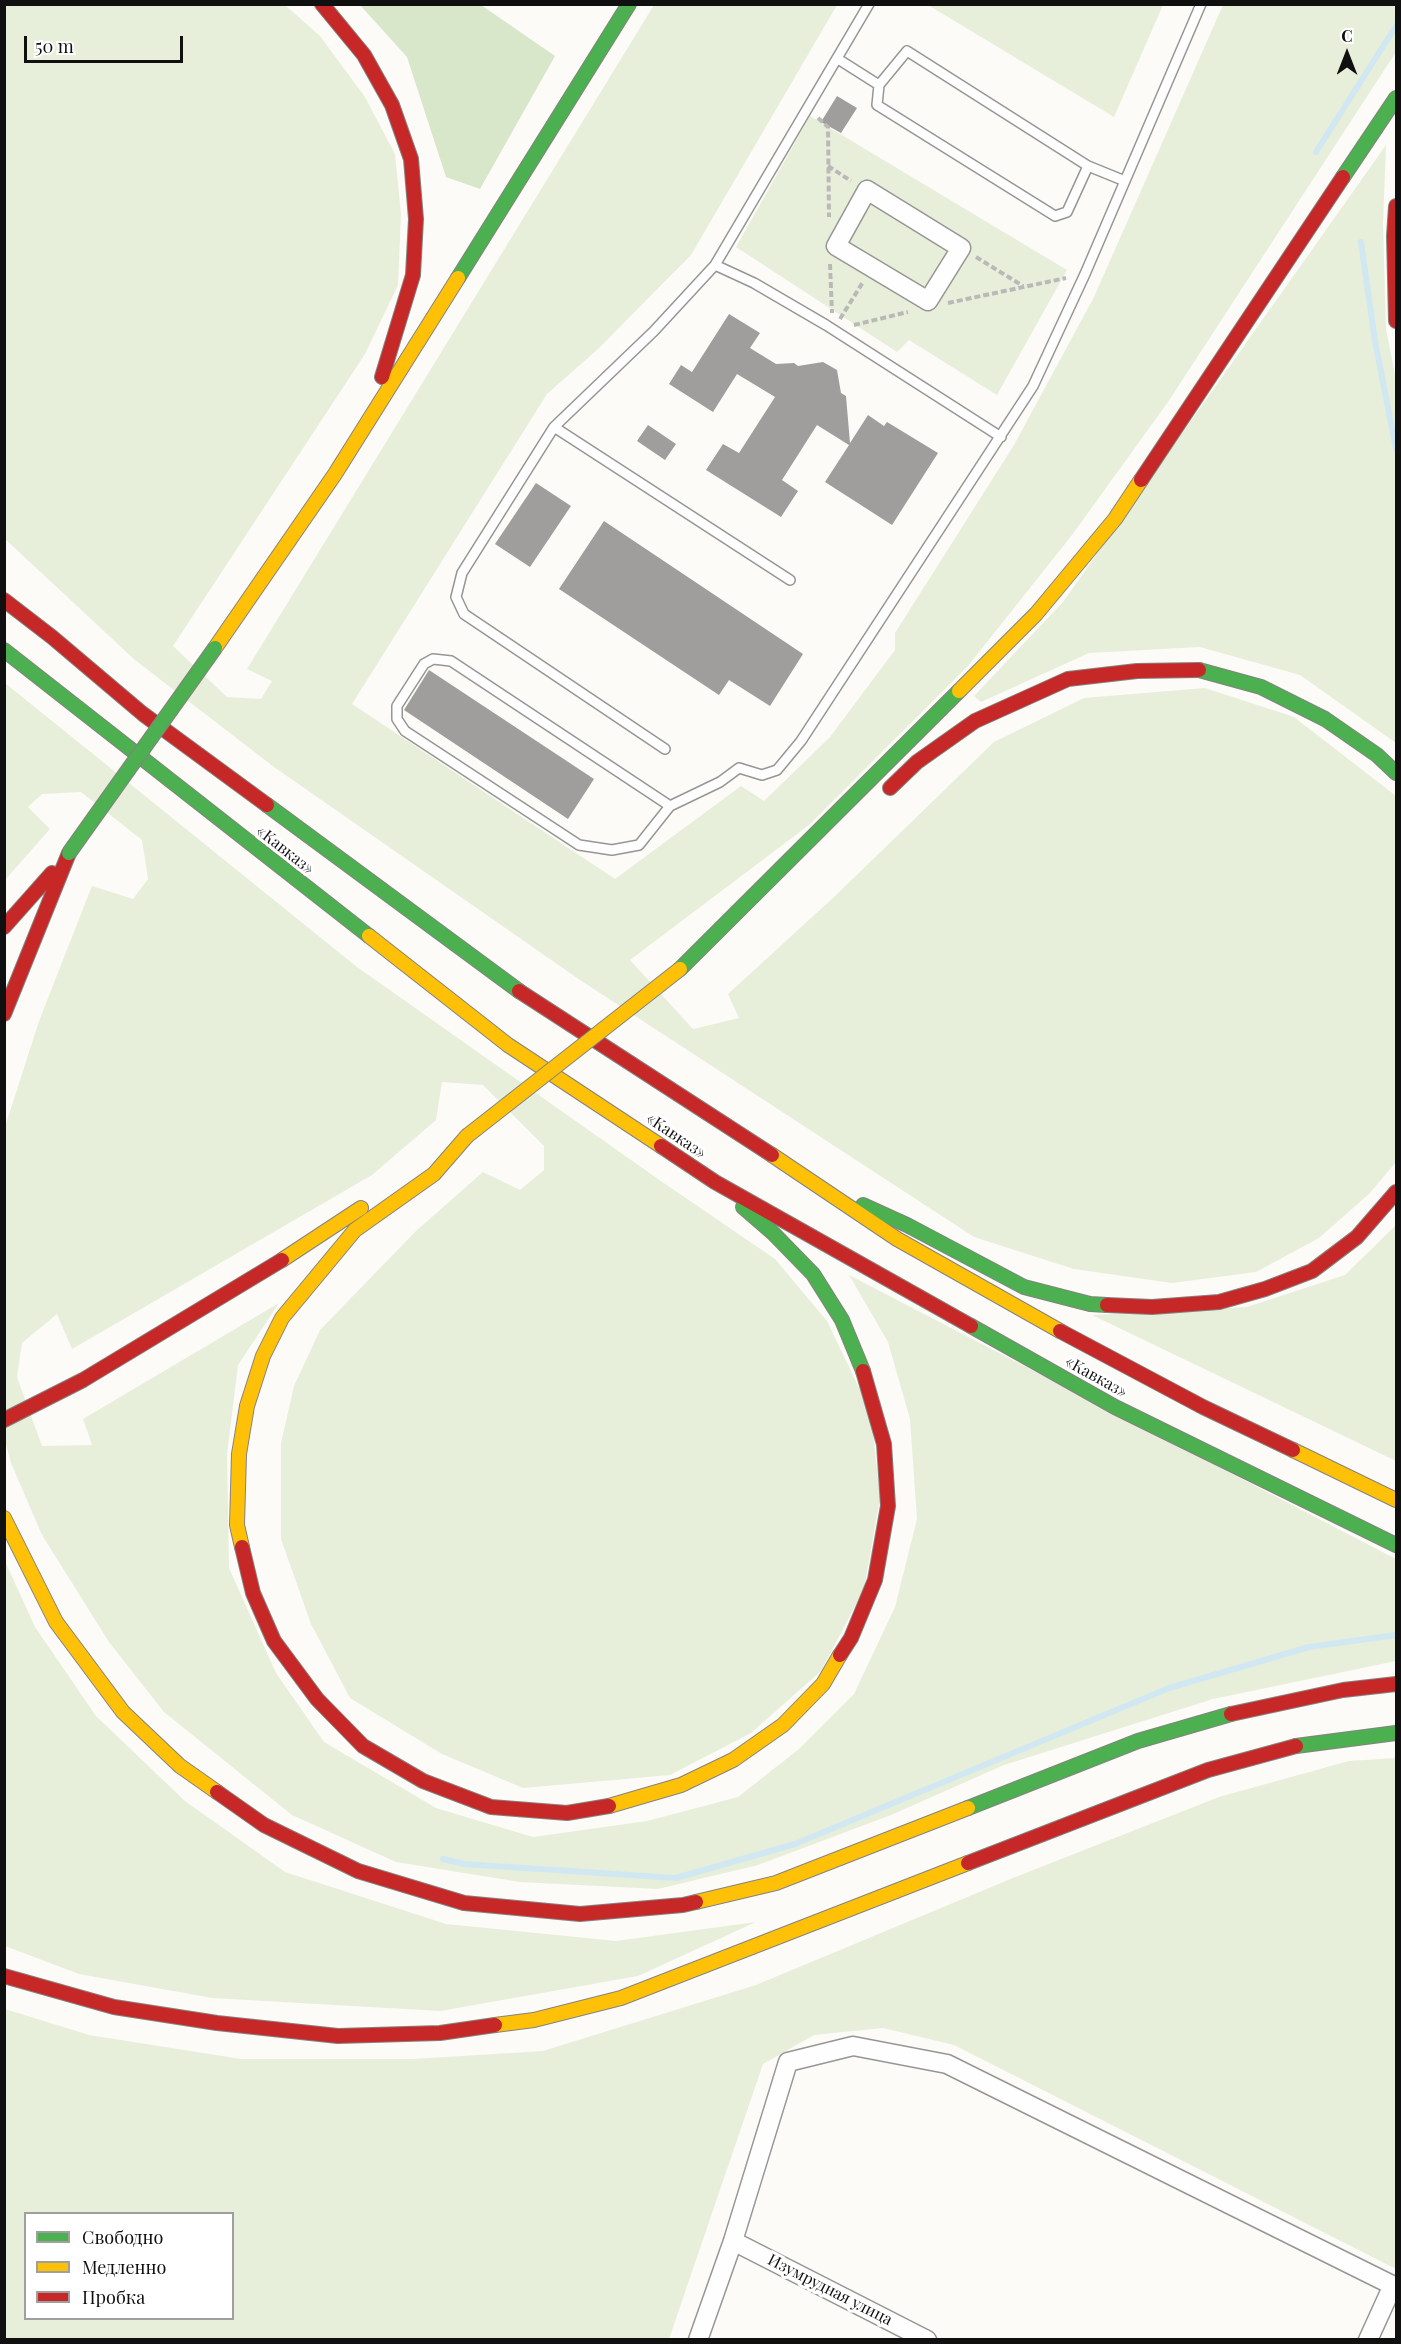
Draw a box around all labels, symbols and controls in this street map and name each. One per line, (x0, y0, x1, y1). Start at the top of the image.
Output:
scale bar (27, 24, 186, 62)
north arrow (1317, 24, 1377, 84)
text: С (1341, 25, 1353, 46)
text: 50 m (35, 34, 74, 58)
street label: «Кавказ» (252, 821, 318, 879)
street label: «Кавказ» (642, 1109, 710, 1163)
street label: «Кавказ» (1062, 1352, 1130, 1402)
legend (24, 2212, 234, 2320)
text: Свободно (82, 2225, 163, 2249)
street label: Изумрудная улица (764, 2250, 896, 2330)
text: Медленно (82, 2255, 166, 2279)
text: Пробка (82, 2285, 145, 2309)

